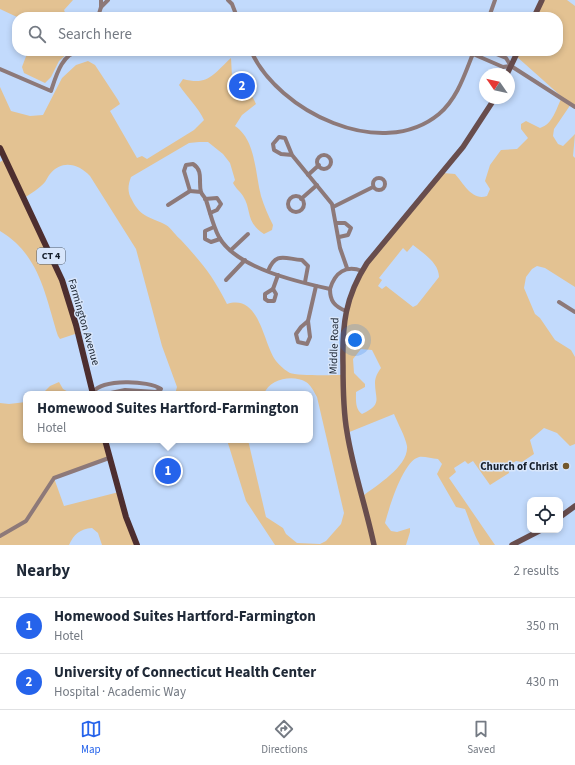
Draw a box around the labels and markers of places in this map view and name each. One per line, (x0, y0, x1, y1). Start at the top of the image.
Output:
pin: 2 (229, 71, 255, 101)
pin: 1 (155, 456, 181, 486)
place label: Church of Christ (480, 459, 559, 474)
marker: Church of Christ (561, 461, 571, 471)

